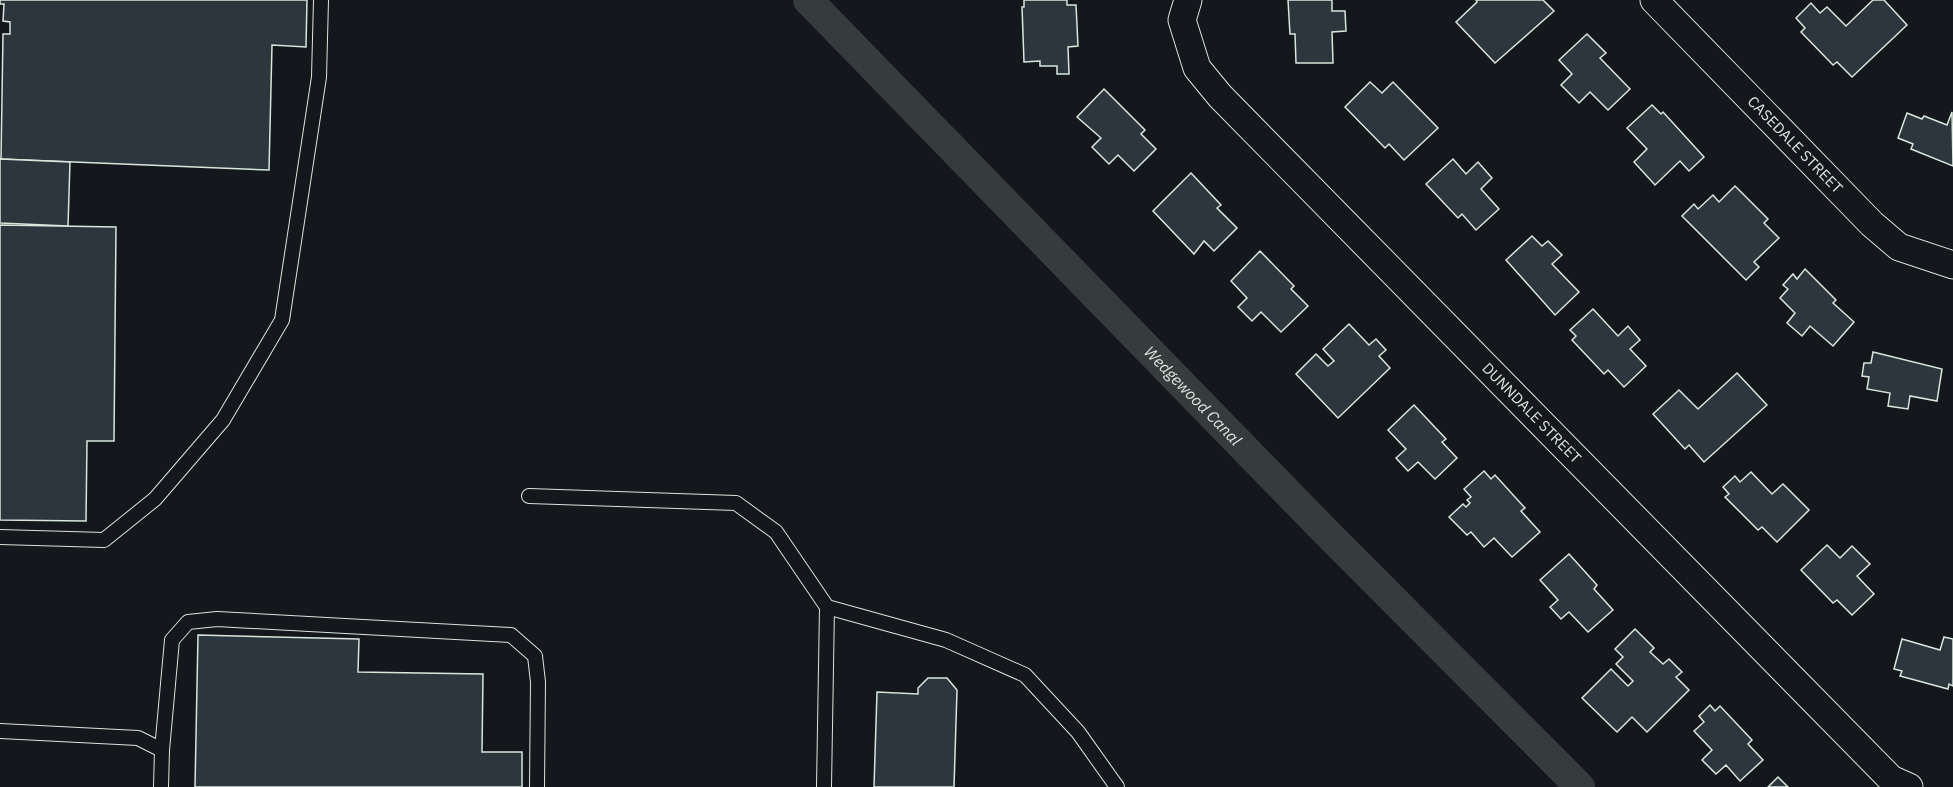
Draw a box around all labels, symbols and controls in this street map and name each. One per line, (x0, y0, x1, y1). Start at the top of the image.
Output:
street label: CASEDALE STREET (1744, 92, 1847, 197)
water label: Wedgewood Canal (1140, 342, 1246, 450)
street label: DUNNDALE STREET (1478, 358, 1586, 467)

